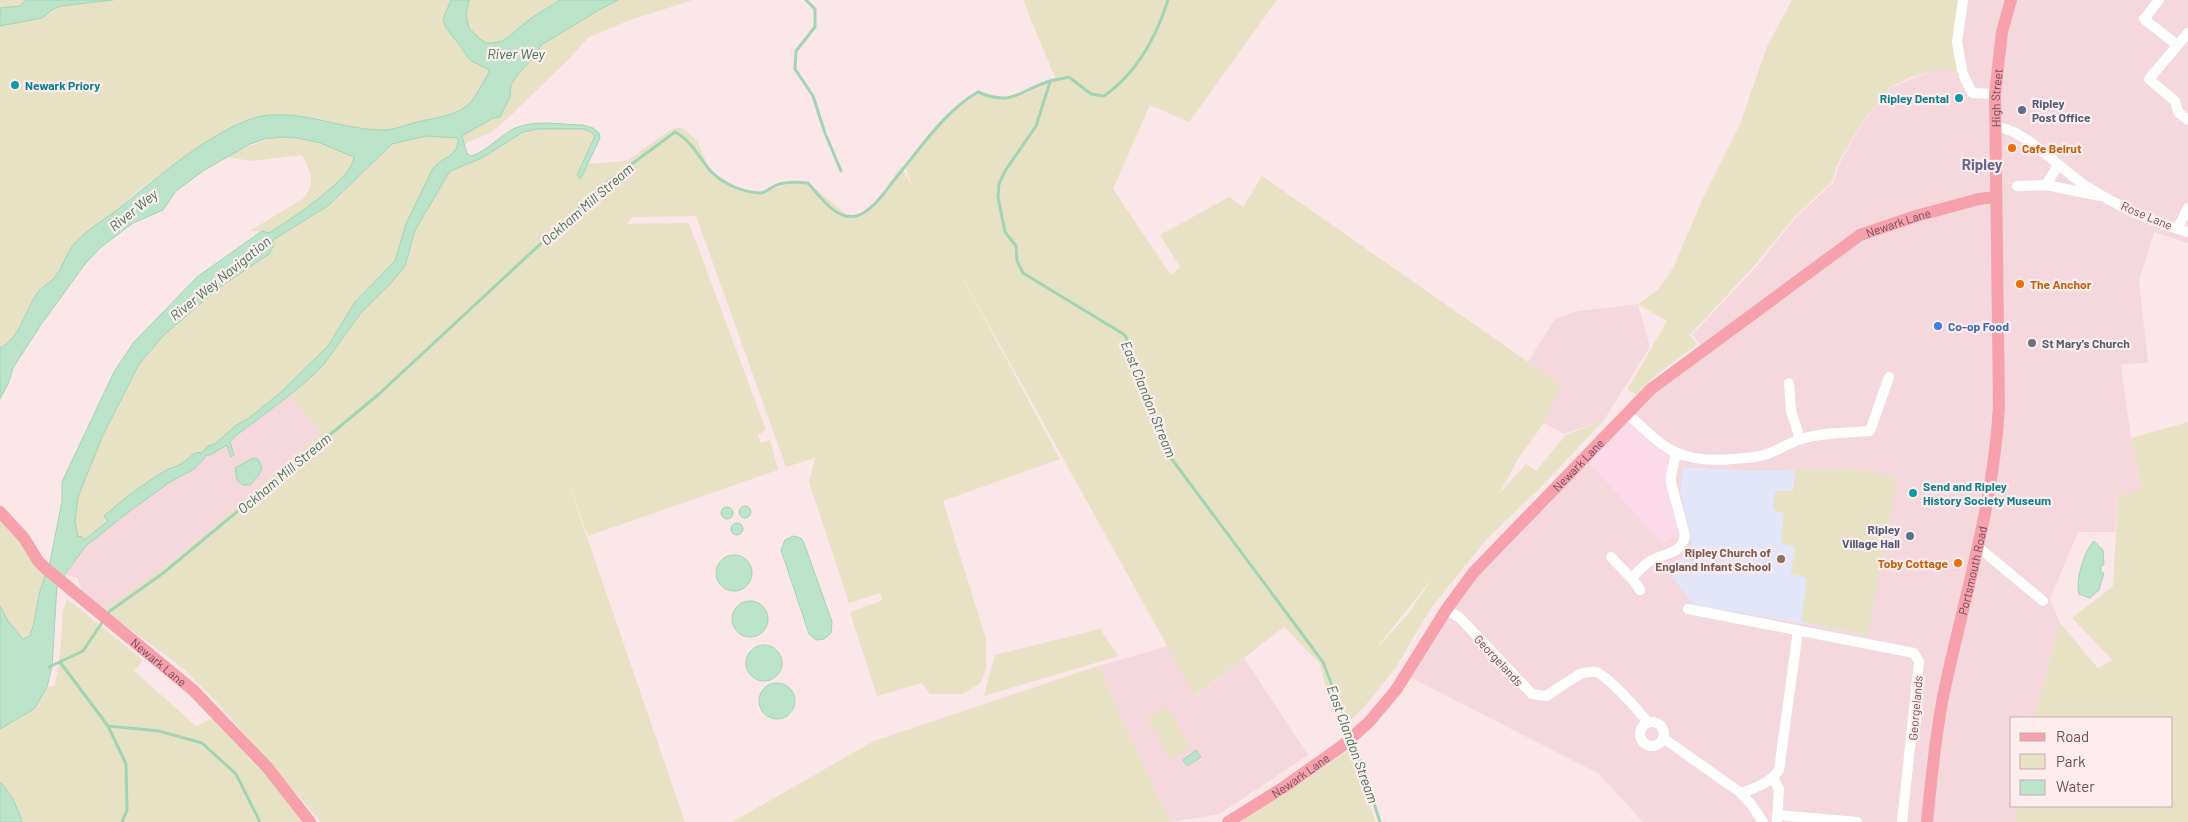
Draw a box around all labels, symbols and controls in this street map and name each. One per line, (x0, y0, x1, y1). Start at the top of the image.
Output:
water label: River Wey (487, 45, 545, 62)
street label: High Street (1988, 68, 2005, 127)
place label: Newark Priory (25, 78, 100, 92)
marker: Newark Priory (9, 79, 21, 91)
place label: Ripley Dental (1880, 91, 1949, 105)
marker: Ripley Dental (1953, 92, 1965, 104)
place label: Ripley Post Office (2032, 96, 2091, 124)
marker: Ripley Post Office (2016, 104, 2028, 116)
place label: Cafe Beirut (2022, 141, 2082, 155)
marker: Cafe Beirut (2006, 142, 2018, 154)
district label: Ripley (1962, 155, 2003, 173)
water label: Ockham Mill Stream (537, 159, 637, 249)
water label: River Wey (105, 185, 161, 235)
street label: Rose Lane (2119, 198, 2175, 232)
street label: Newark Lane (1864, 205, 1932, 240)
water label: River Wey Navigation (166, 232, 274, 324)
place label: The Anchor (2030, 277, 2092, 291)
marker: The Anchor (2014, 278, 2026, 290)
place label: Co-op Food (1948, 319, 2009, 333)
marker: Co-op Food (1932, 320, 1944, 332)
place label: St Mary's Church (2042, 336, 2130, 350)
marker: St Mary's Church (2026, 337, 2038, 349)
water label: East Clandon Stream (1118, 338, 1180, 460)
water label: Ockham Mill Stream (234, 429, 334, 517)
street label: Newark Lane (1549, 435, 1606, 494)
place label: Send and Ripley History Society Museum (1923, 479, 2051, 507)
marker: Send and Ripley History Society Museum (1907, 487, 1919, 499)
place label: Ripley Village Hall (1842, 522, 1900, 550)
street label: Portsmouth Road (1955, 525, 1989, 616)
marker: Ripley Village Hall (1904, 530, 1916, 542)
place label: Ripley Church of England Infant School (1655, 545, 1771, 573)
marker: Ripley Church of England Infant School (1775, 553, 1787, 565)
place label: Toby Cottage (1878, 556, 1948, 570)
marker: Toby Cottage (1952, 557, 1964, 569)
street label: Georgelands (1472, 631, 1526, 689)
street label: Newark Lane (129, 635, 190, 689)
street label: Georgelands (1905, 675, 1925, 741)
water label: East Clandon Stream (1324, 683, 1382, 805)
legend (2010, 717, 2173, 807)
text: Road (2056, 727, 2089, 745)
street label: Newark Lane (1269, 750, 1332, 800)
text: Park (2056, 752, 2086, 770)
text: Water (2056, 777, 2095, 795)

